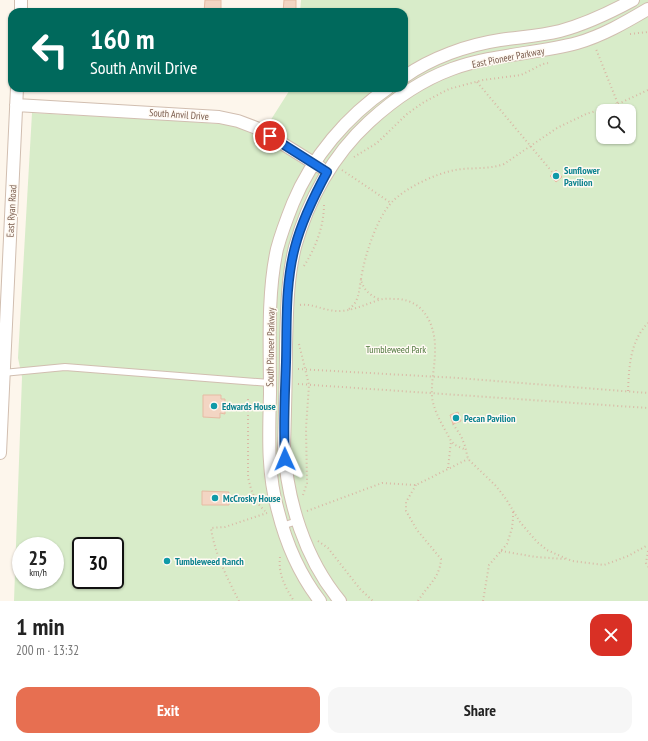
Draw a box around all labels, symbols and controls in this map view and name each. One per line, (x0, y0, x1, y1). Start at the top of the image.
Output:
text: 160 m (90, 20, 154, 57)
icon: left (24, 24, 76, 76)
street label: East Pioneer Parkway (471, 44, 546, 71)
text: South Anvil Drive (90, 56, 198, 79)
map controls (596, 104, 636, 144)
button: search (596, 104, 636, 144)
street label: South Anvil Drive (149, 106, 209, 123)
pin (253, 119, 287, 153)
icon: arrive (259, 125, 281, 147)
place label: Sunflower Pavilion (564, 164, 600, 189)
marker: Sunflower Pavilion (551, 171, 561, 181)
street label: East Ryan Road (4, 185, 19, 238)
street label: South Pioneer Parkway (263, 307, 278, 387)
park label: Tumbleweed Park (366, 343, 426, 356)
place label: Edwards House (222, 400, 276, 413)
marker: Edwards House (209, 401, 219, 411)
place label: Pecan Pavilion (464, 412, 516, 425)
marker: Pecan Pavilion (451, 413, 461, 423)
position arrow (264, 438, 306, 480)
place label: McCrosky House (223, 492, 281, 505)
marker: McCrosky House (210, 493, 220, 503)
speed limit sign: 30 (72, 537, 124, 589)
text: 25 (28, 545, 48, 571)
place label: Tumbleweed Ranch (175, 555, 244, 568)
marker: Tumbleweed Ranch (162, 556, 172, 566)
text: km/h (29, 566, 47, 579)
text: 1 min (16, 611, 64, 642)
button: close (590, 614, 632, 656)
text: 200 m · 13:32 (16, 642, 79, 659)
button: Exit (16, 687, 320, 733)
button: Share (328, 687, 632, 733)

